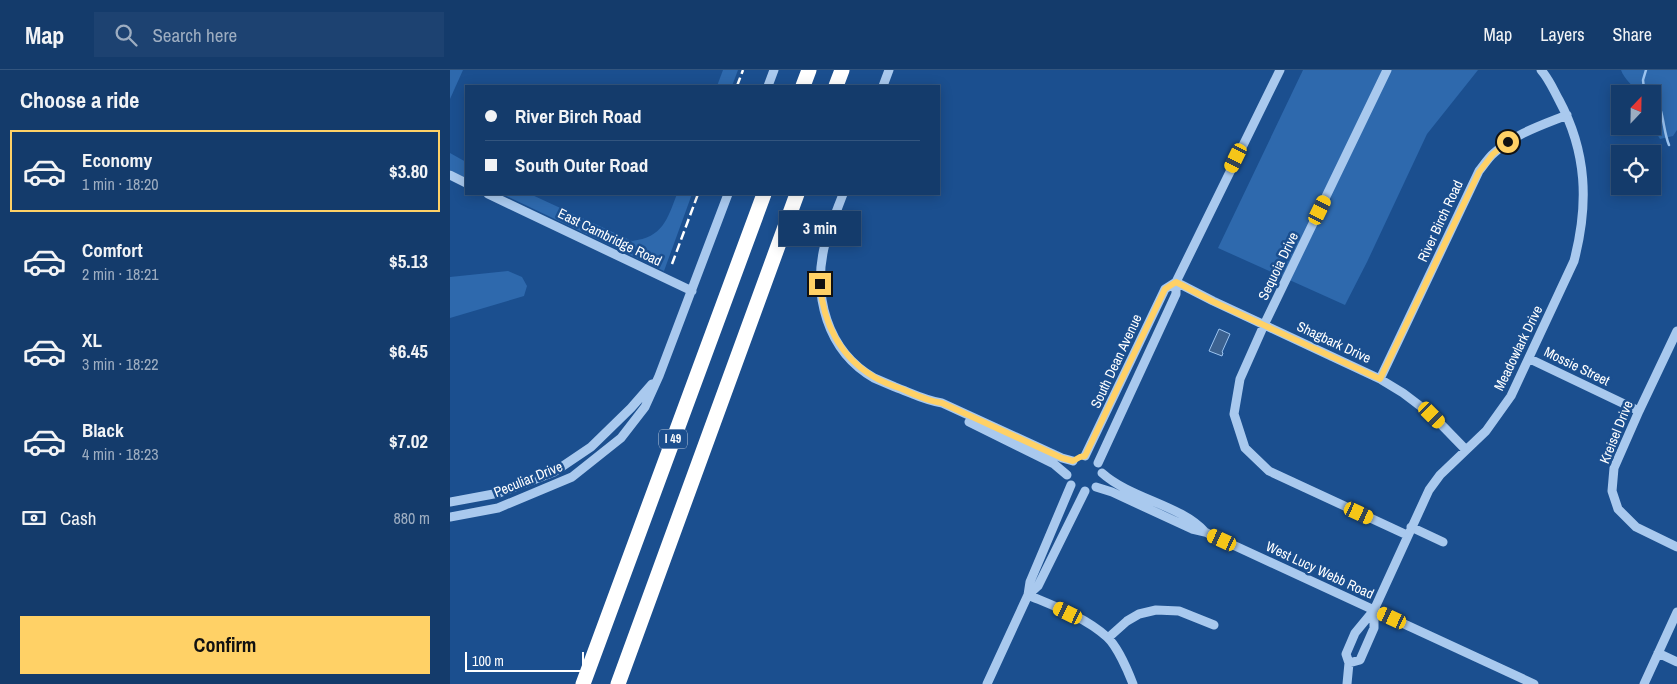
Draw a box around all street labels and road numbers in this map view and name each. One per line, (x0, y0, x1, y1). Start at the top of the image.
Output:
street label: River Birch Road (1413, 177, 1467, 265)
street label: East Cambridge Road (555, 204, 665, 270)
street label: Sequoia Drive (1254, 229, 1302, 303)
street label: Meadowlark Drive (1490, 302, 1546, 394)
street label: South Dean Avenue (1086, 311, 1146, 411)
street label: Shagbark Drive (1294, 317, 1374, 367)
street label: Mossie Street (1541, 342, 1613, 390)
street label: Kreisel Drive (1595, 398, 1637, 466)
road number: I 49 (659, 429, 687, 448)
street label: Peculiar Drive (491, 457, 565, 501)
street label: West Lucy Webb Road (1263, 537, 1377, 603)

